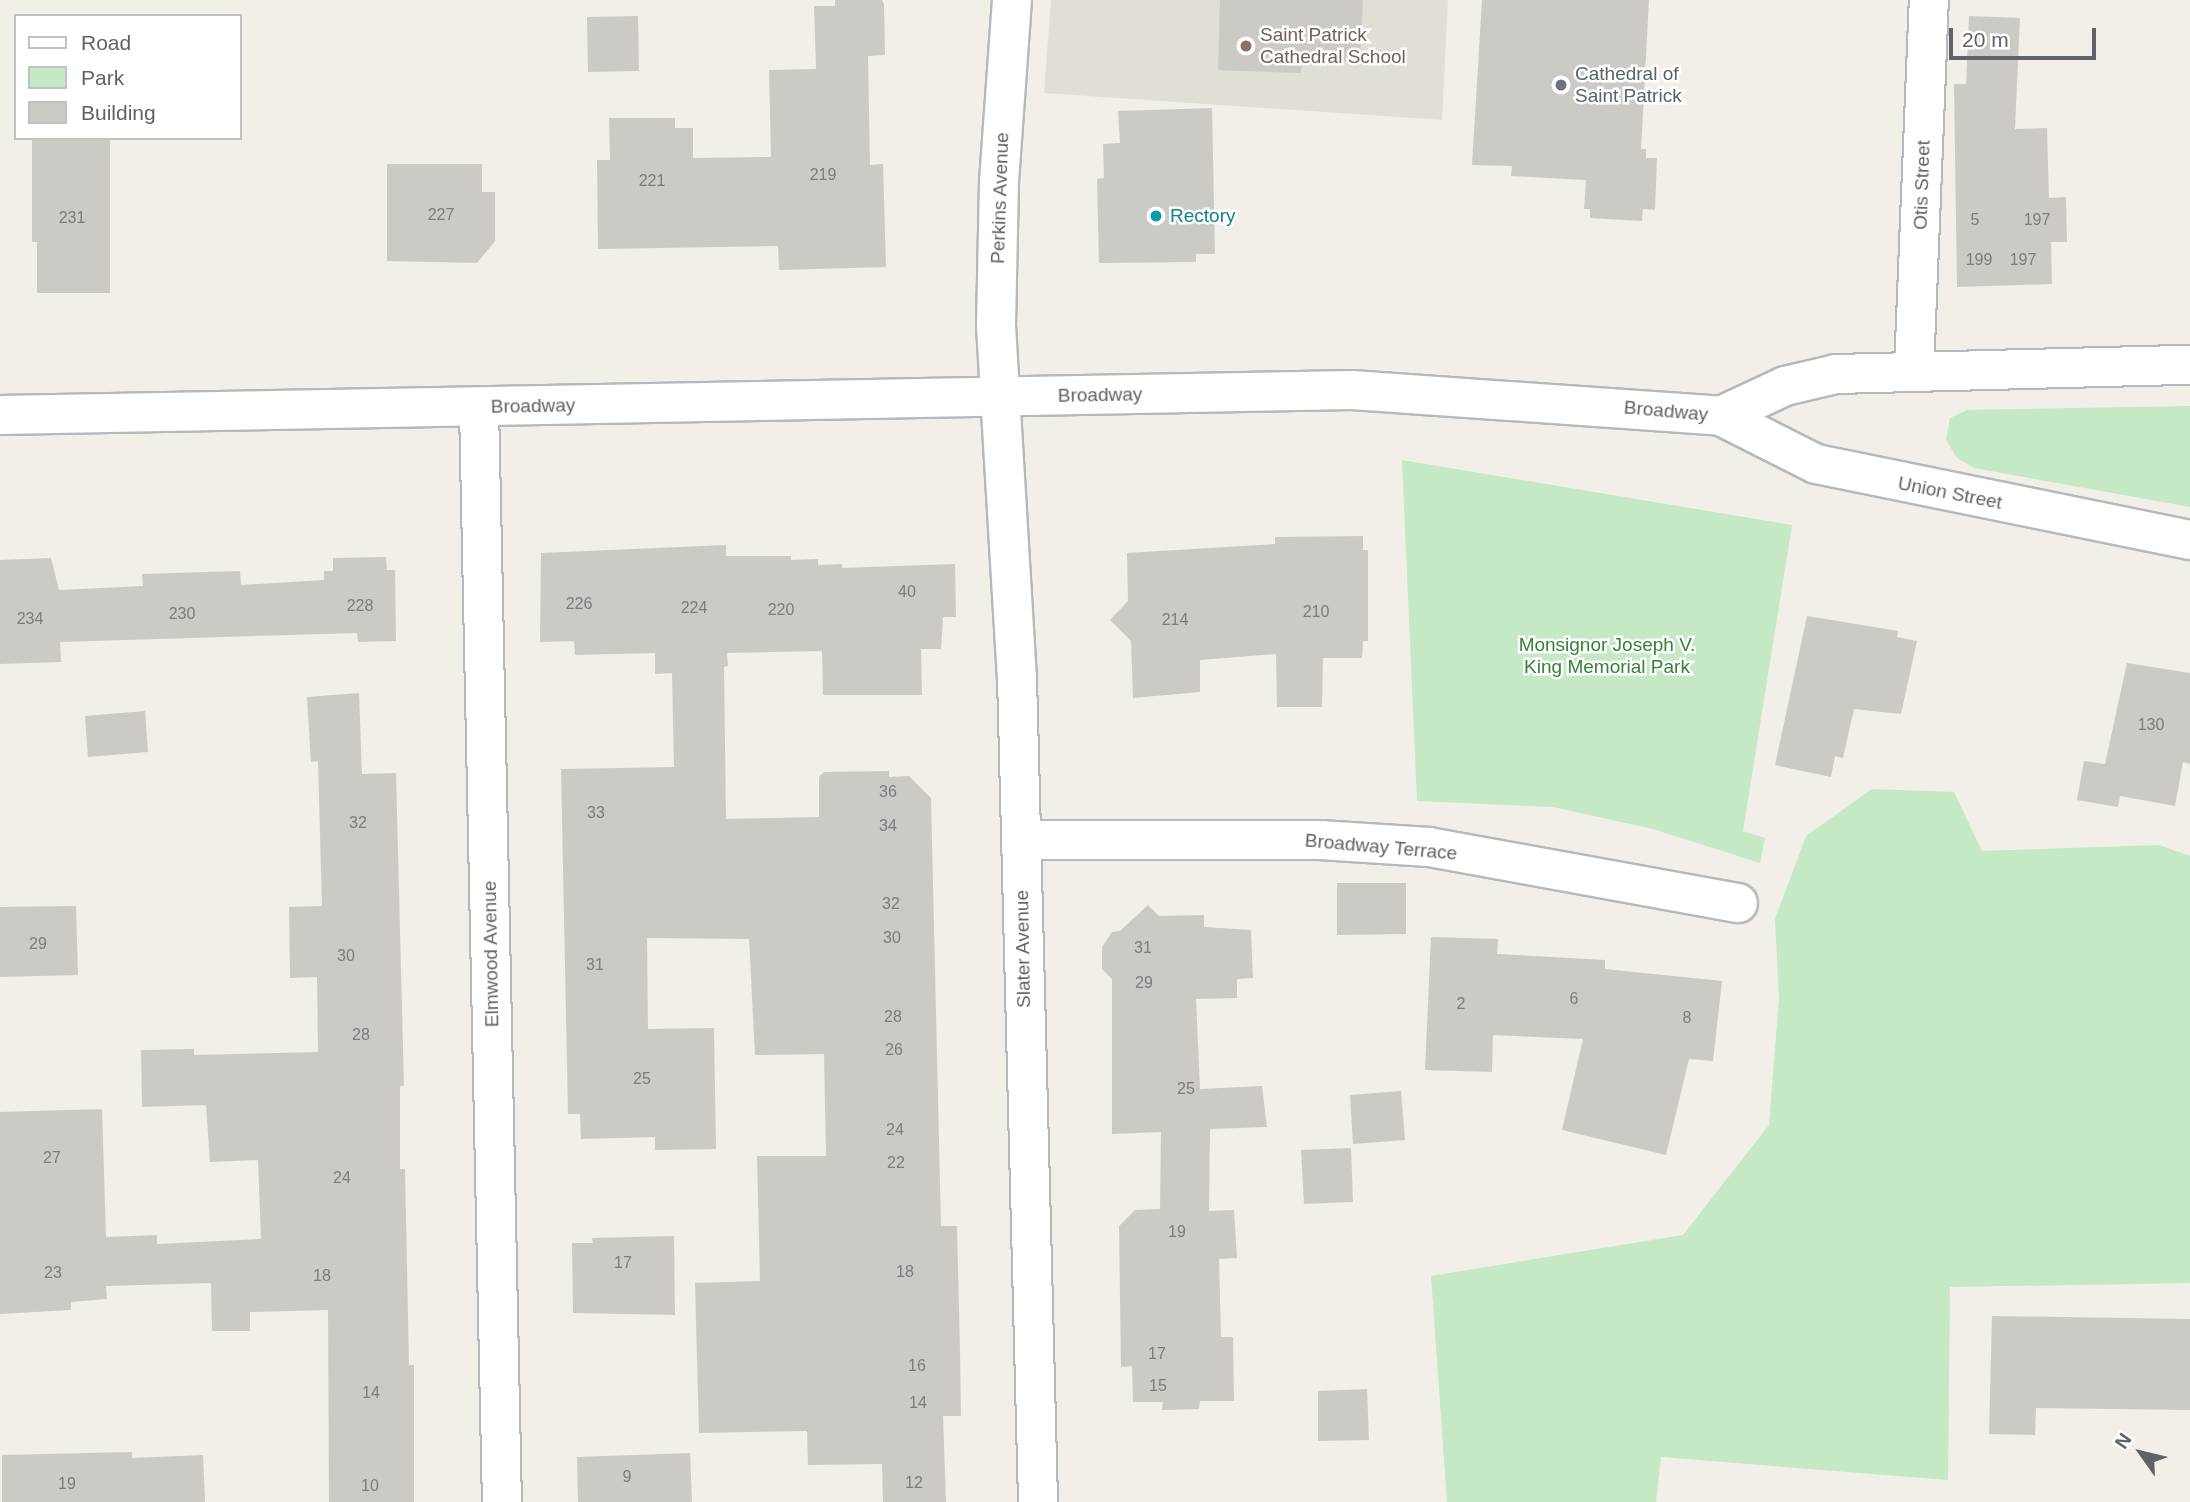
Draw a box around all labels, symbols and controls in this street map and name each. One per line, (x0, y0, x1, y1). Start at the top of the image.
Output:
legend (14, 14, 242, 140)
scale bar (1952, 14, 2099, 58)
place label: Saint Patrick Cathedral School (1260, 24, 1406, 68)
text: 20 m (1962, 28, 2009, 51)
text: Road (81, 31, 131, 54)
marker: Saint Patrick Cathedral School (1238, 38, 1254, 54)
place label: Cathedral of Saint Patrick (1575, 63, 1682, 107)
text: Park (81, 66, 124, 89)
marker: Cathedral of Saint Patrick (1553, 77, 1569, 93)
text: Building (81, 101, 156, 124)
street label: Perkins Avenue (986, 131, 1014, 265)
street label: Otis Street (1909, 140, 1935, 230)
house number: 219 (810, 165, 836, 185)
house number: 221 (639, 171, 665, 191)
house number: 227 (428, 205, 454, 225)
place label: Rectory (1170, 205, 1235, 227)
house number: 231 (59, 208, 85, 228)
marker: Rectory (1148, 208, 1164, 224)
house number: 5 (1971, 210, 1979, 230)
house number: 197 (2024, 210, 2050, 230)
house number: 199 (1966, 250, 1992, 270)
house number: 197 (2010, 250, 2036, 270)
street label: Broadway (1058, 383, 1142, 407)
street label: Broadway (491, 394, 575, 418)
street label: Broadway (1623, 396, 1709, 426)
street label: Union Street (1896, 472, 2004, 514)
house number: 40 (898, 582, 916, 602)
house number: 226 (566, 594, 592, 614)
house number: 228 (347, 596, 373, 616)
house number: 224 (681, 598, 707, 618)
house number: 220 (768, 600, 794, 620)
house number: 210 (1303, 602, 1329, 622)
house number: 230 (169, 604, 195, 624)
house number: 234 (17, 609, 43, 629)
house number: 214 (1162, 610, 1188, 630)
park label: Monsignor Joseph V. King Memorial Park (1519, 634, 1695, 678)
house number: 130 (2138, 715, 2164, 735)
house number: 36 (879, 782, 897, 802)
house number: 33 (587, 803, 605, 823)
house number: 32 (349, 813, 367, 833)
house number: 34 (879, 816, 897, 836)
street label: Broadway Terrace (1304, 829, 1458, 865)
street label: Elmwood Avenue (478, 880, 504, 1028)
street label: Slater Avenue (1011, 889, 1035, 1009)
house number: 32 (882, 894, 900, 914)
house number: 30 (883, 928, 901, 948)
house number: 29 (29, 934, 47, 954)
house number: 31 (1134, 938, 1152, 958)
house number: 30 (337, 946, 355, 966)
house number: 31 (586, 955, 604, 975)
house number: 29 (1135, 973, 1153, 993)
house number: 6 (1570, 989, 1578, 1009)
house number: 2 (1457, 994, 1465, 1014)
house number: 28 (884, 1007, 902, 1027)
house number: 8 (1683, 1008, 1691, 1028)
house number: 28 (352, 1025, 370, 1045)
house number: 26 (885, 1040, 903, 1060)
house number: 25 (633, 1069, 651, 1089)
house number: 25 (1177, 1079, 1195, 1099)
house number: 24 (886, 1120, 904, 1140)
house number: 27 (43, 1148, 61, 1168)
house number: 22 (887, 1153, 905, 1173)
house number: 24 (333, 1168, 351, 1188)
house number: 19 (1168, 1222, 1186, 1242)
house number: 17 (614, 1253, 632, 1273)
house number: 18 (896, 1262, 914, 1282)
house number: 23 (44, 1263, 62, 1283)
house number: 18 (313, 1266, 331, 1286)
house number: 17 (1148, 1344, 1166, 1364)
house number: 16 (908, 1356, 926, 1376)
house number: 15 (1149, 1376, 1167, 1396)
house number: 14 (362, 1383, 380, 1403)
house number: 14 (909, 1393, 927, 1413)
north arrow (2106, 1418, 2176, 1488)
text: N (2111, 1429, 2136, 1453)
house number: 9 (623, 1467, 631, 1487)
house number: 12 (905, 1473, 923, 1493)
house number: 19 (58, 1474, 76, 1494)
house number: 10 (361, 1476, 379, 1496)

